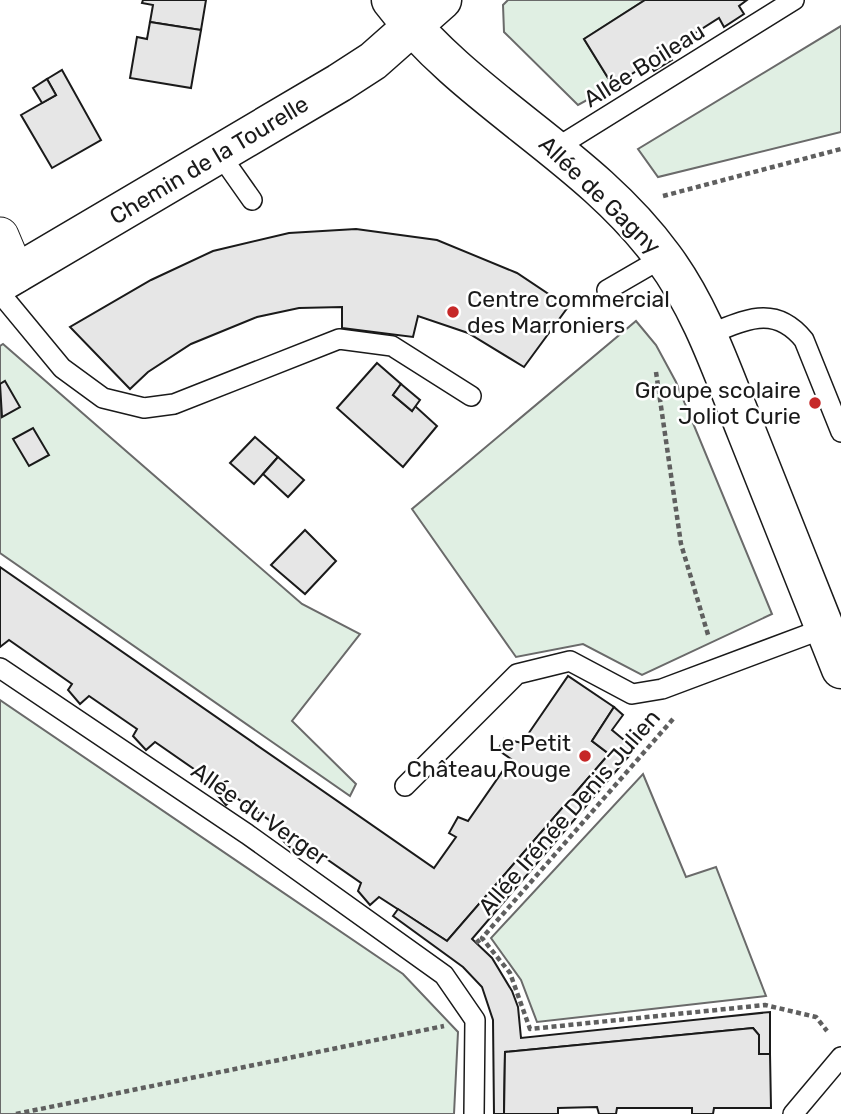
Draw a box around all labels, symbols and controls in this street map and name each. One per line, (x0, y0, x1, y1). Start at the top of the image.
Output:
street label: Allée Boileau (578, 17, 710, 113)
street label: Chemin de la Tourelle (105, 90, 313, 230)
street label: Allée de Gagny (533, 130, 667, 260)
place label: Centre commercial des Marroniers (467, 285, 670, 339)
marker: Centre commercial des Marroniers (445, 304, 461, 320)
place label: Groupe scolaire Joliot Curie (635, 376, 801, 430)
marker: Groupe scolaire Joliot Curie (807, 395, 823, 411)
street label: Allée Irénée Denis Julien (472, 704, 666, 920)
place label: Le Petit Château Rouge (406, 729, 571, 783)
marker: Le Petit Château Rouge (577, 748, 593, 764)
street label: Allée du Verger (186, 756, 334, 872)

